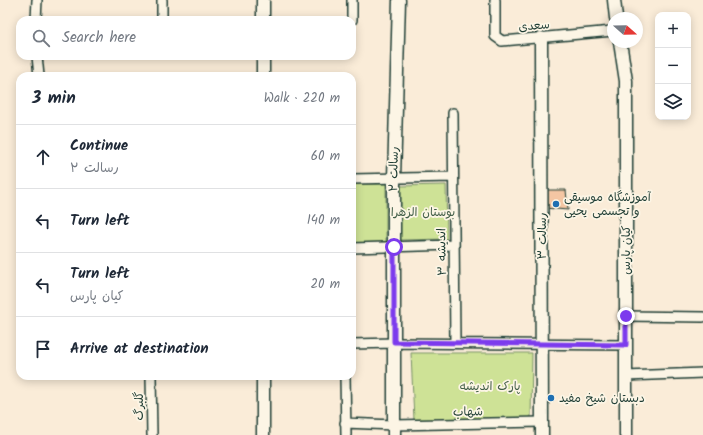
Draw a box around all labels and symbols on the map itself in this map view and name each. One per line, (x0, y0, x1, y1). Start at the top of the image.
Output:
north arrow (607, 12, 643, 48)
street label: سعدی (518, 15, 550, 37)
street label: رسالت ۲ (384, 146, 404, 192)
place label: آموزشگاه موسیقی و تجسمی یحیی (564, 188, 652, 221)
marker: آموزشگاه موسیقی و تجسمی یحیی (551, 199, 561, 209)
park label: بوستان الزهرا (391, 203, 455, 222)
street label: رسالت ۳ (533, 213, 552, 259)
street label: کیان پارس (617, 225, 636, 275)
street label: اندیشه ۳ (432, 228, 452, 276)
route start (385, 238, 403, 256)
route end (617, 307, 635, 325)
park label: پارک اندیشه (459, 377, 521, 396)
place label: دبستان شیخ مفید (559, 389, 645, 408)
street label: گلبرگ (130, 391, 149, 421)
marker: دبستان شیخ مفید (546, 393, 556, 403)
street label: شهاب (453, 402, 483, 422)

